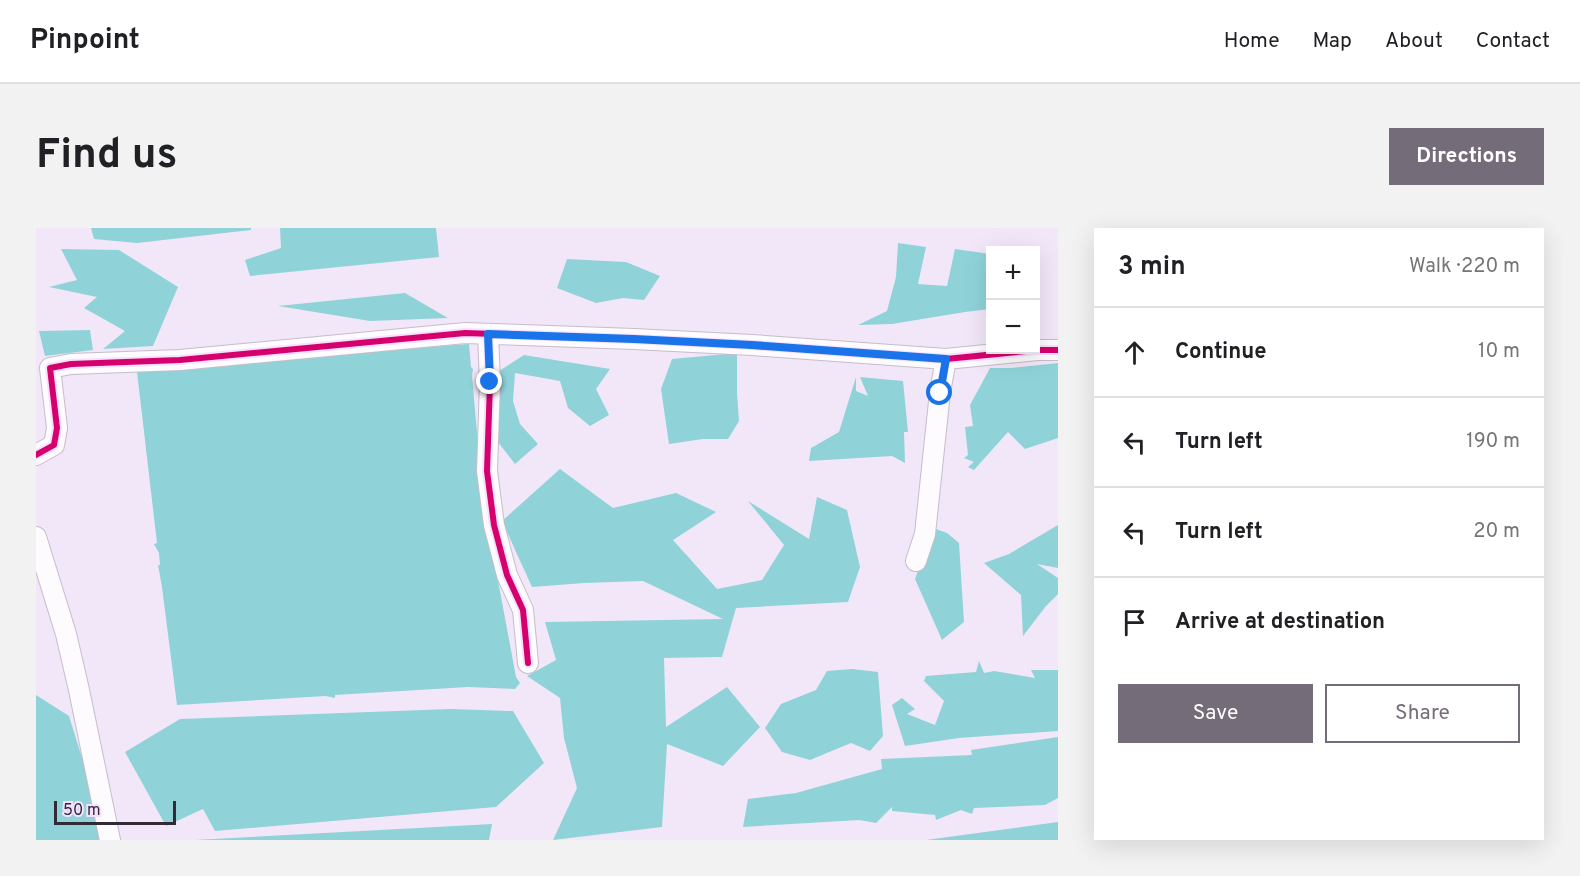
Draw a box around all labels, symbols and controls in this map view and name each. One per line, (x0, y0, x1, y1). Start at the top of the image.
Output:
text: Pinpoint (30, 23, 140, 59)
text: Home (1224, 28, 1280, 55)
text: Map (1313, 28, 1352, 55)
text: About (1385, 28, 1443, 55)
text: Contact (1476, 28, 1550, 55)
button: Directions (1389, 128, 1544, 185)
text: Find us (36, 130, 177, 183)
map controls (986, 246, 1040, 354)
button: + (986, 246, 1040, 300)
text: 3 min (1118, 251, 1186, 284)
text: Walk · 220 m (1409, 254, 1520, 280)
button: − (986, 300, 1040, 354)
icon: ahead (1118, 336, 1151, 369)
text: Continue (1175, 339, 1266, 366)
text: 10 m (1478, 339, 1520, 365)
route end (476, 368, 502, 394)
route start (926, 379, 952, 405)
icon: left (1118, 426, 1151, 459)
text: Turn left (1175, 429, 1263, 456)
text: 190 m (1466, 429, 1520, 455)
icon: left (1118, 516, 1151, 549)
text: Turn left (1175, 519, 1263, 546)
text: 20 m (1473, 519, 1520, 545)
icon: arrive (1118, 606, 1151, 639)
text: Arrive at destination (1175, 609, 1385, 636)
button: Save (1118, 684, 1313, 743)
button: Share (1325, 684, 1520, 743)
scale bar (54, 798, 176, 826)
text: 50 m (63, 801, 101, 821)

